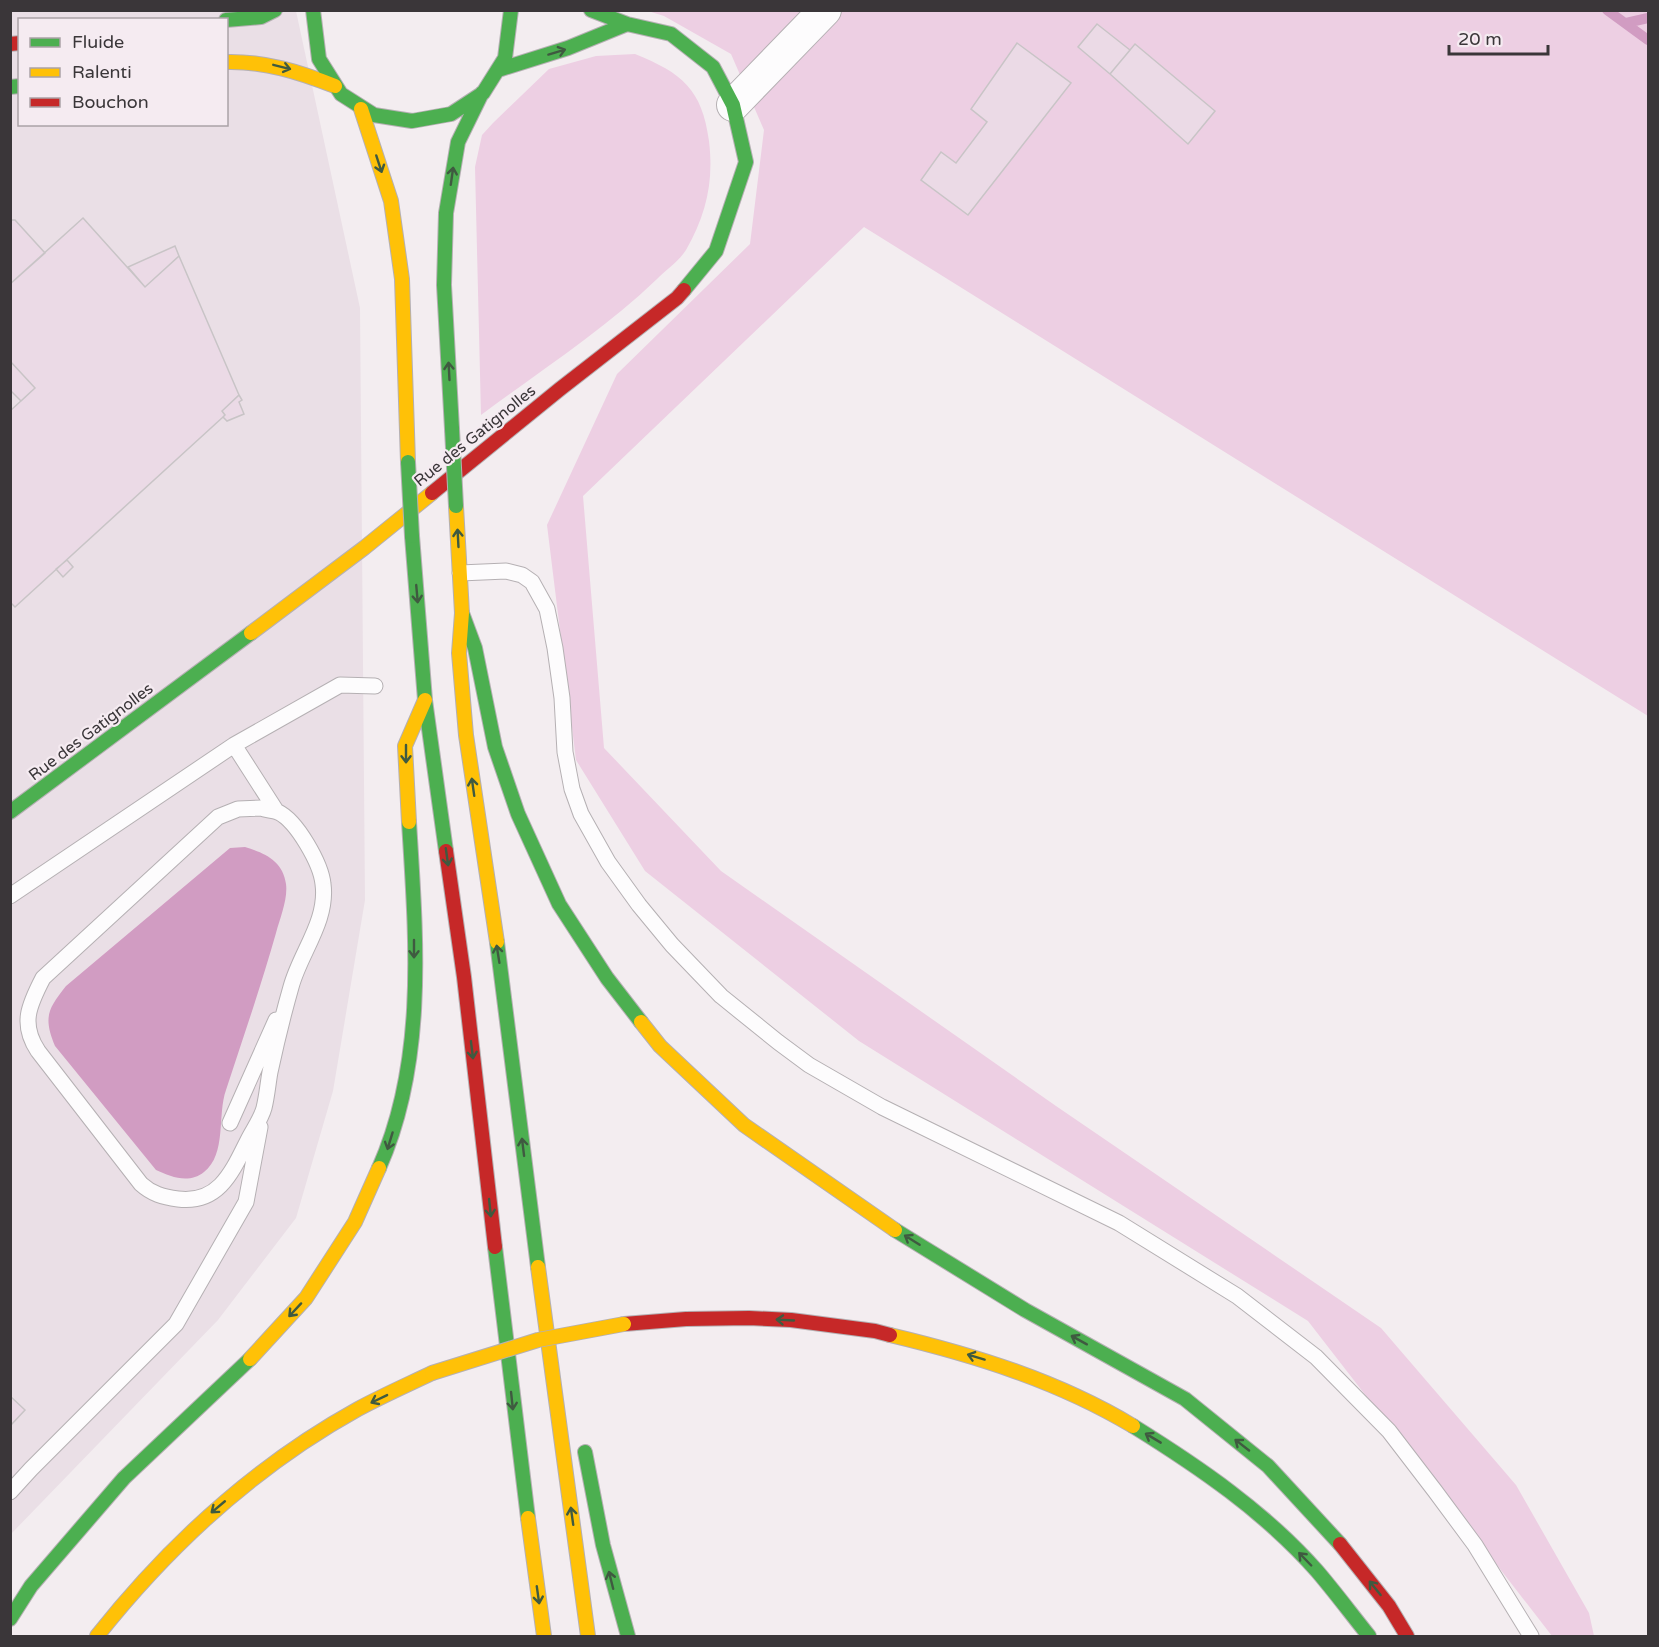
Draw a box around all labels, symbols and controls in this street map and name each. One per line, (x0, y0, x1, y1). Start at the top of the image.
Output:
legend (18, 18, 228, 126)
scale bar (1449, 18, 1548, 56)
text: 20 m (1458, 28, 1502, 50)
text: Fluide (72, 31, 124, 53)
one-way arrow (547, 46, 566, 57)
text: Ralenti (72, 61, 132, 83)
one-way arrow (272, 62, 291, 74)
text: Bouchon (72, 91, 149, 113)
one-way arrow (374, 154, 385, 173)
one-way arrow (447, 167, 458, 186)
one-way arrow (443, 361, 454, 381)
street label: Rue des Gatignolles (410, 381, 540, 491)
one-way arrow (452, 529, 463, 549)
one-way arrow (412, 584, 423, 604)
street label: Rue des Gatignolles (25, 679, 157, 785)
one-way arrow (400, 744, 412, 763)
one-way arrow (467, 778, 478, 797)
one-way arrow (441, 847, 452, 866)
one-way arrow (408, 938, 420, 958)
one-way arrow (493, 944, 504, 964)
one-way arrow (467, 1040, 478, 1060)
one-way arrow (384, 1131, 395, 1150)
one-way arrow (518, 1138, 529, 1157)
one-way arrow (485, 1197, 496, 1217)
one-way arrow (904, 1234, 921, 1246)
one-way arrow (288, 1302, 302, 1317)
one-way arrow (776, 1314, 796, 1325)
one-way arrow (1071, 1334, 1088, 1346)
one-way arrow (967, 1351, 986, 1362)
one-way arrow (507, 1391, 518, 1411)
one-way arrow (371, 1393, 389, 1405)
one-way arrow (1145, 1432, 1162, 1444)
one-way arrow (1235, 1439, 1251, 1452)
one-way arrow (210, 1501, 226, 1514)
one-way arrow (566, 1507, 577, 1527)
one-way arrow (1297, 1552, 1312, 1567)
one-way arrow (605, 1571, 617, 1590)
one-way arrow (1369, 1580, 1382, 1596)
one-way arrow (532, 1584, 543, 1604)

